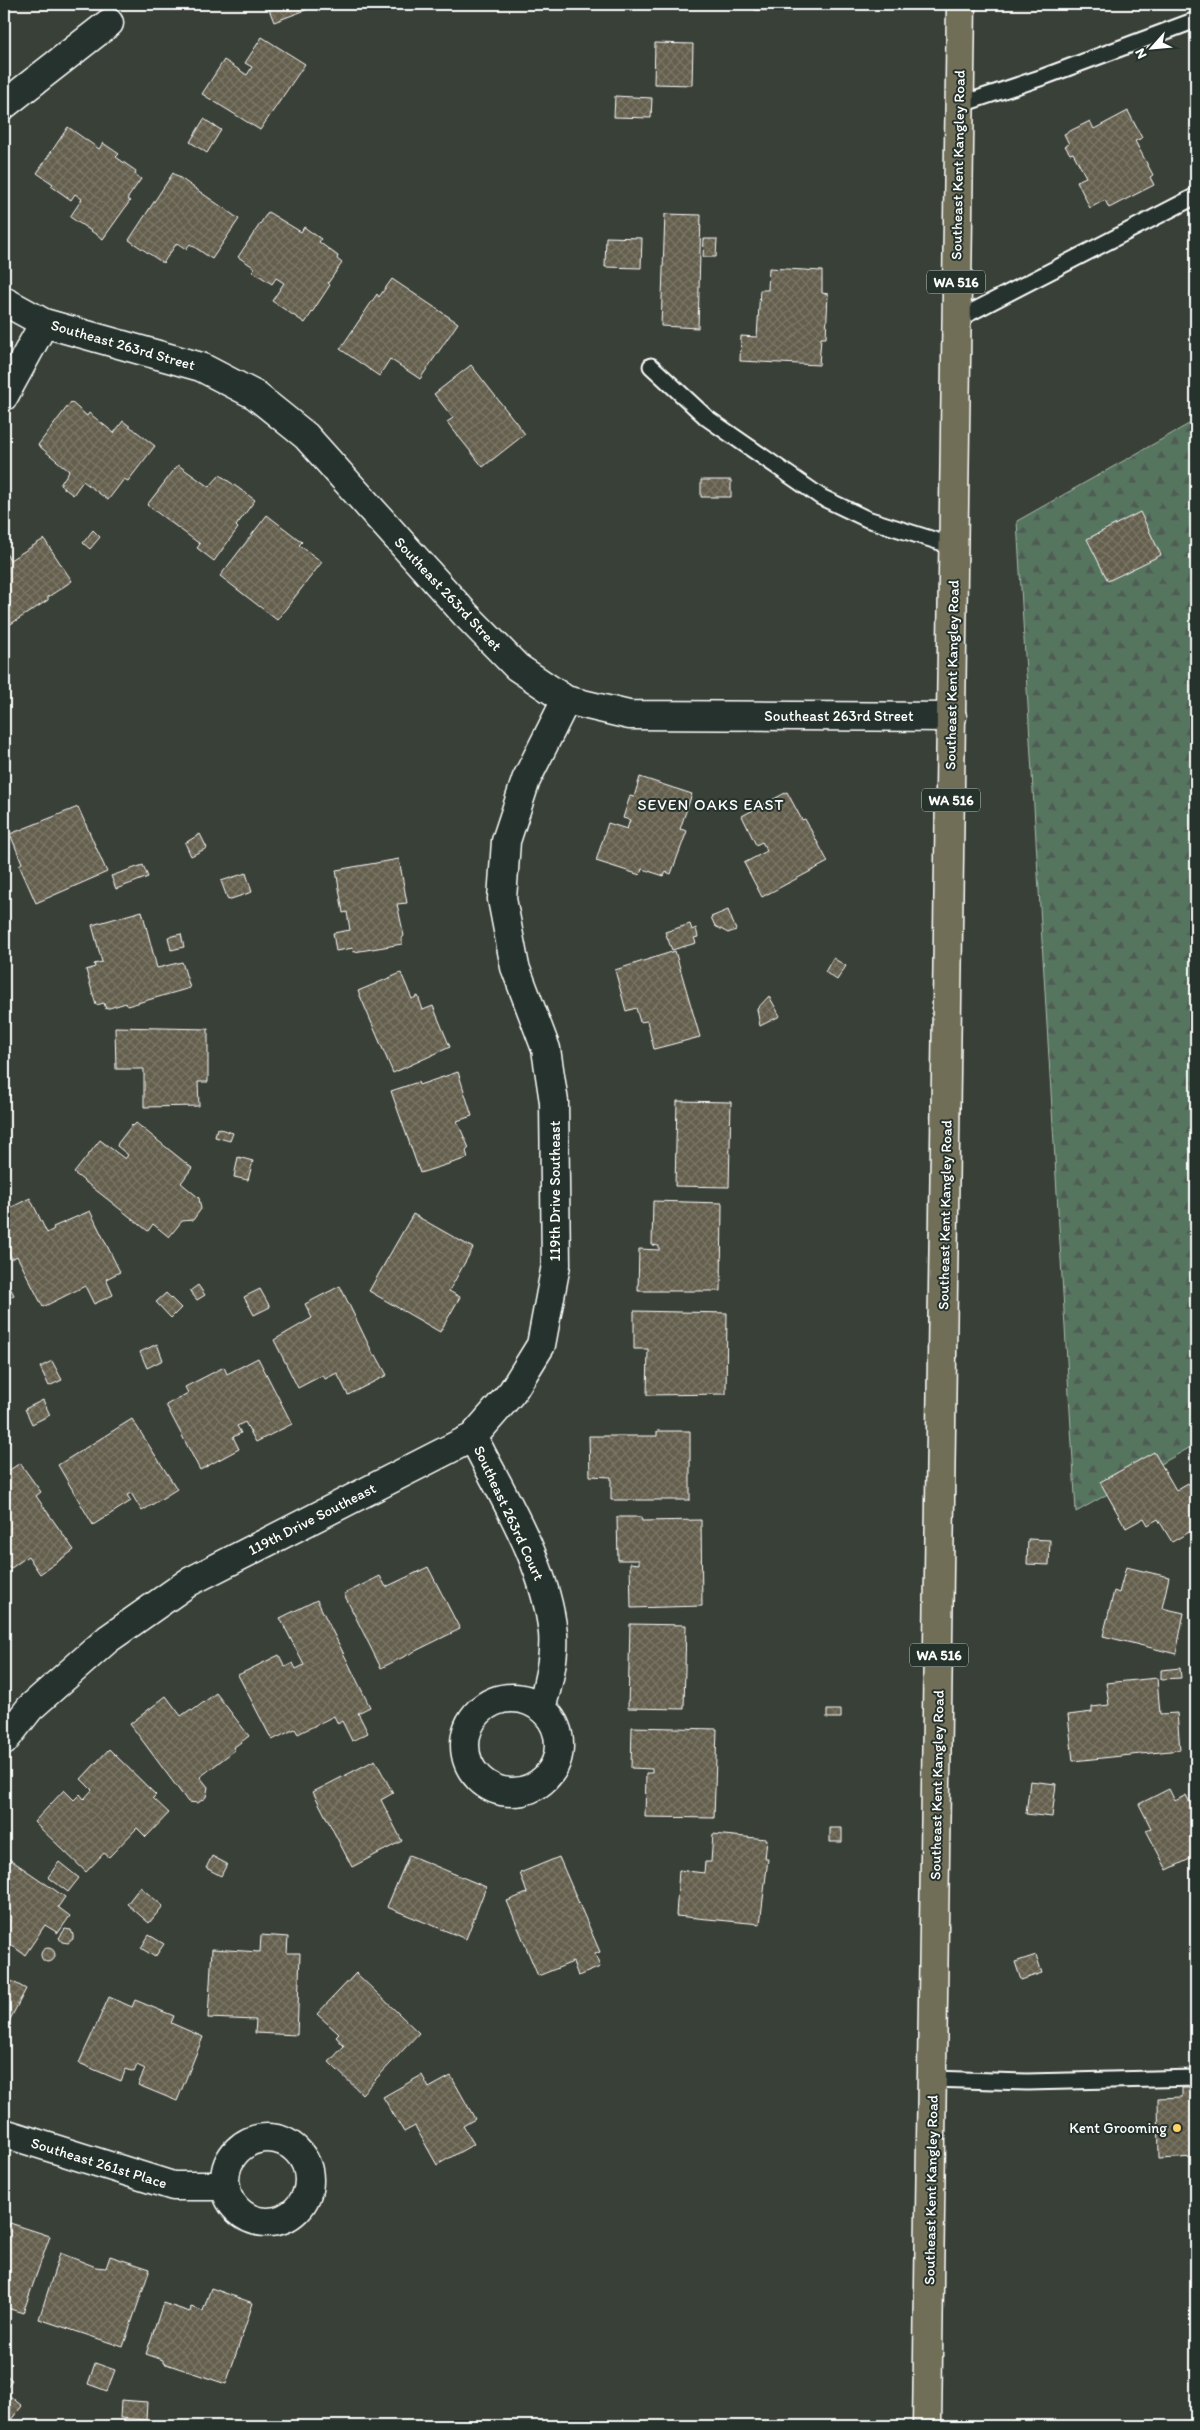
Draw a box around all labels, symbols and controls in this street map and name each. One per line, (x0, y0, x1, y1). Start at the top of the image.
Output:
north arrow (1128, 22, 1178, 72)
text: N (1131, 46, 1151, 62)
street label: Southeast Kent Kangley Road (947, 70, 969, 260)
road number: WA 516 (927, 270, 985, 294)
street label: Southeast 263rd Street (49, 316, 198, 374)
street label: Southeast 263rd Street (391, 533, 506, 655)
street label: Southeast Kent Kangley Road (941, 580, 963, 770)
street label: Southeast 263rd Street (764, 707, 914, 725)
road number: WA 516 (922, 788, 980, 812)
district label: SEVEN OAKS EAST (637, 795, 785, 814)
street label: 119th Drive Southeast (546, 1120, 564, 1261)
street label: Southeast Kent Kangley Road (934, 1120, 956, 1310)
street label: Southeast 263rd Court (470, 1443, 548, 1584)
street label: 119th Drive Southeast (245, 1479, 379, 1559)
road number: WA 516 (910, 1644, 968, 1666)
street label: Southeast Kent Kangley Road (926, 1690, 948, 1880)
street label: Southeast Kent Kangley Road (920, 2095, 942, 2285)
place label: Kent Grooming (1069, 2119, 1167, 2137)
marker: Kent Grooming (1171, 2122, 1183, 2134)
street label: Southeast 261st Place (29, 2134, 169, 2192)

